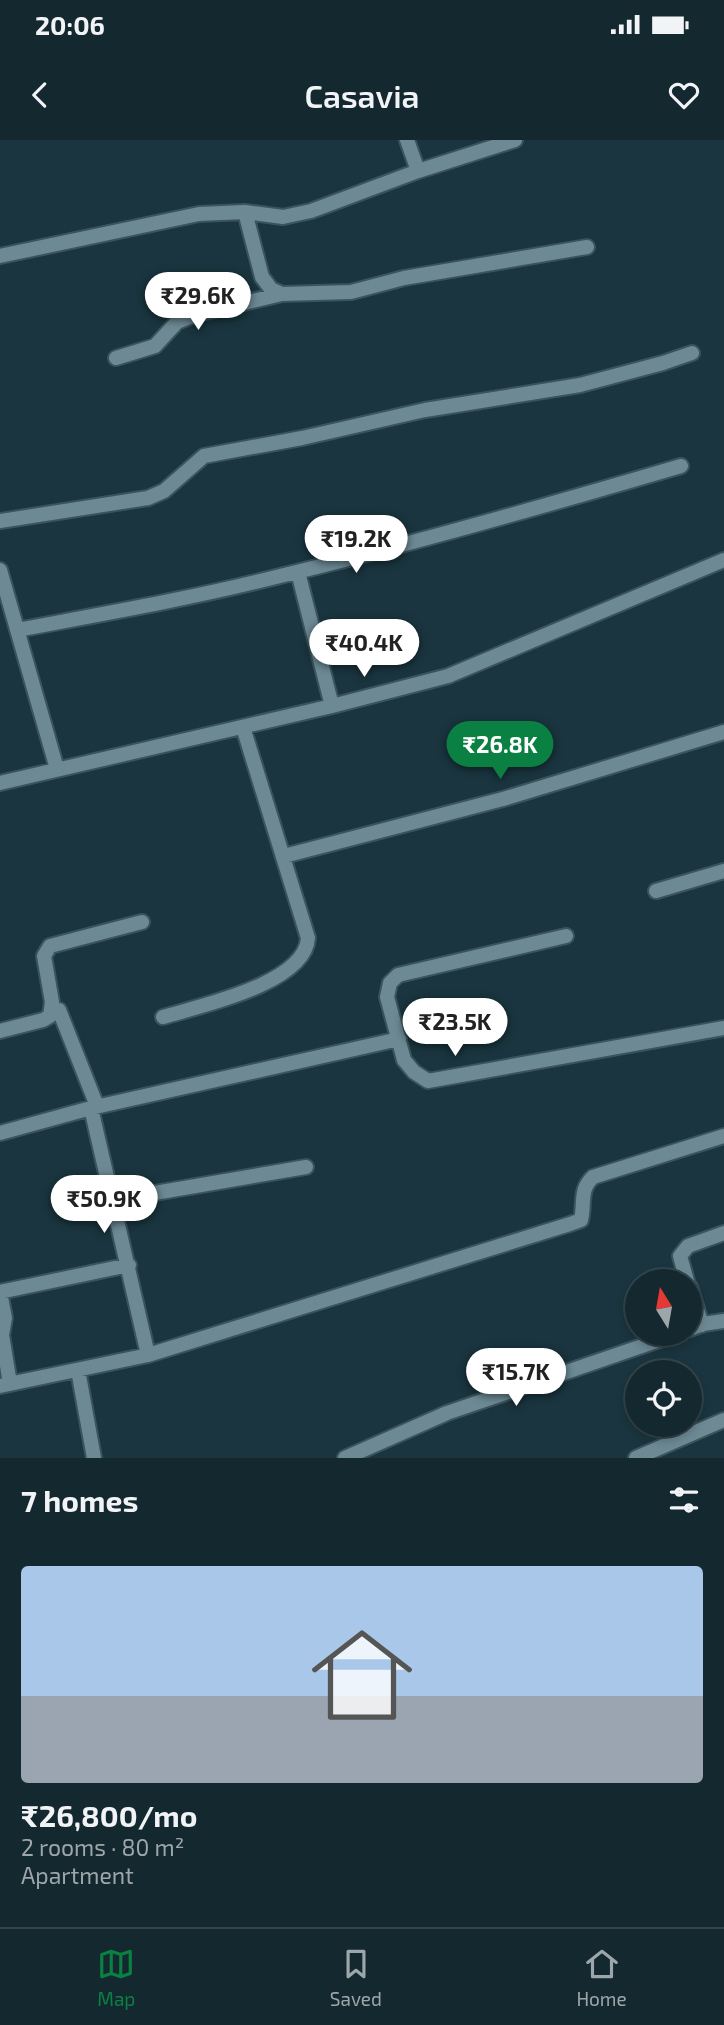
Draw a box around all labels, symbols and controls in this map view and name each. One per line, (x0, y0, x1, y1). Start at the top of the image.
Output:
text: 20:06 (35, 9, 105, 40)
icon: back (21, 76, 59, 114)
text: Casavia (304, 76, 420, 114)
icon: heart (665, 76, 703, 114)
pin: ₹29.6K (141, 272, 255, 332)
text: ₹29.6K (161, 281, 235, 309)
pin: ₹19.2K (299, 516, 413, 575)
text: ₹19.2K (321, 524, 391, 552)
pin: ₹40.4K (307, 620, 421, 679)
text: ₹40.4K (325, 628, 403, 656)
pin: ₹26.8K (443, 722, 557, 781)
text: ₹26.8K (462, 730, 538, 758)
pin: ₹23.5K (398, 998, 512, 1058)
text: ₹23.5K (419, 1007, 491, 1035)
pin: ₹50.9K (47, 1176, 161, 1235)
text: ₹50.9K (67, 1184, 141, 1212)
north arrow (625, 1269, 702, 1346)
map controls (625, 1269, 702, 1437)
pin: ₹15.7K (459, 1348, 573, 1408)
text: ₹15.7K (482, 1357, 550, 1385)
button: locate (625, 1360, 702, 1437)
icon: filters (665, 1481, 703, 1519)
text: 7 homes (21, 1482, 138, 1518)
icon: home (299, 1612, 425, 1738)
text: ₹26,800/mo (21, 1797, 197, 1833)
text: 2 rooms · 80 m² (21, 1833, 184, 1861)
text: Apartment (21, 1861, 134, 1889)
tab: Map (97, 1945, 135, 2010)
tab: Saved (330, 1945, 382, 2010)
tab: Home (576, 1945, 627, 2010)

